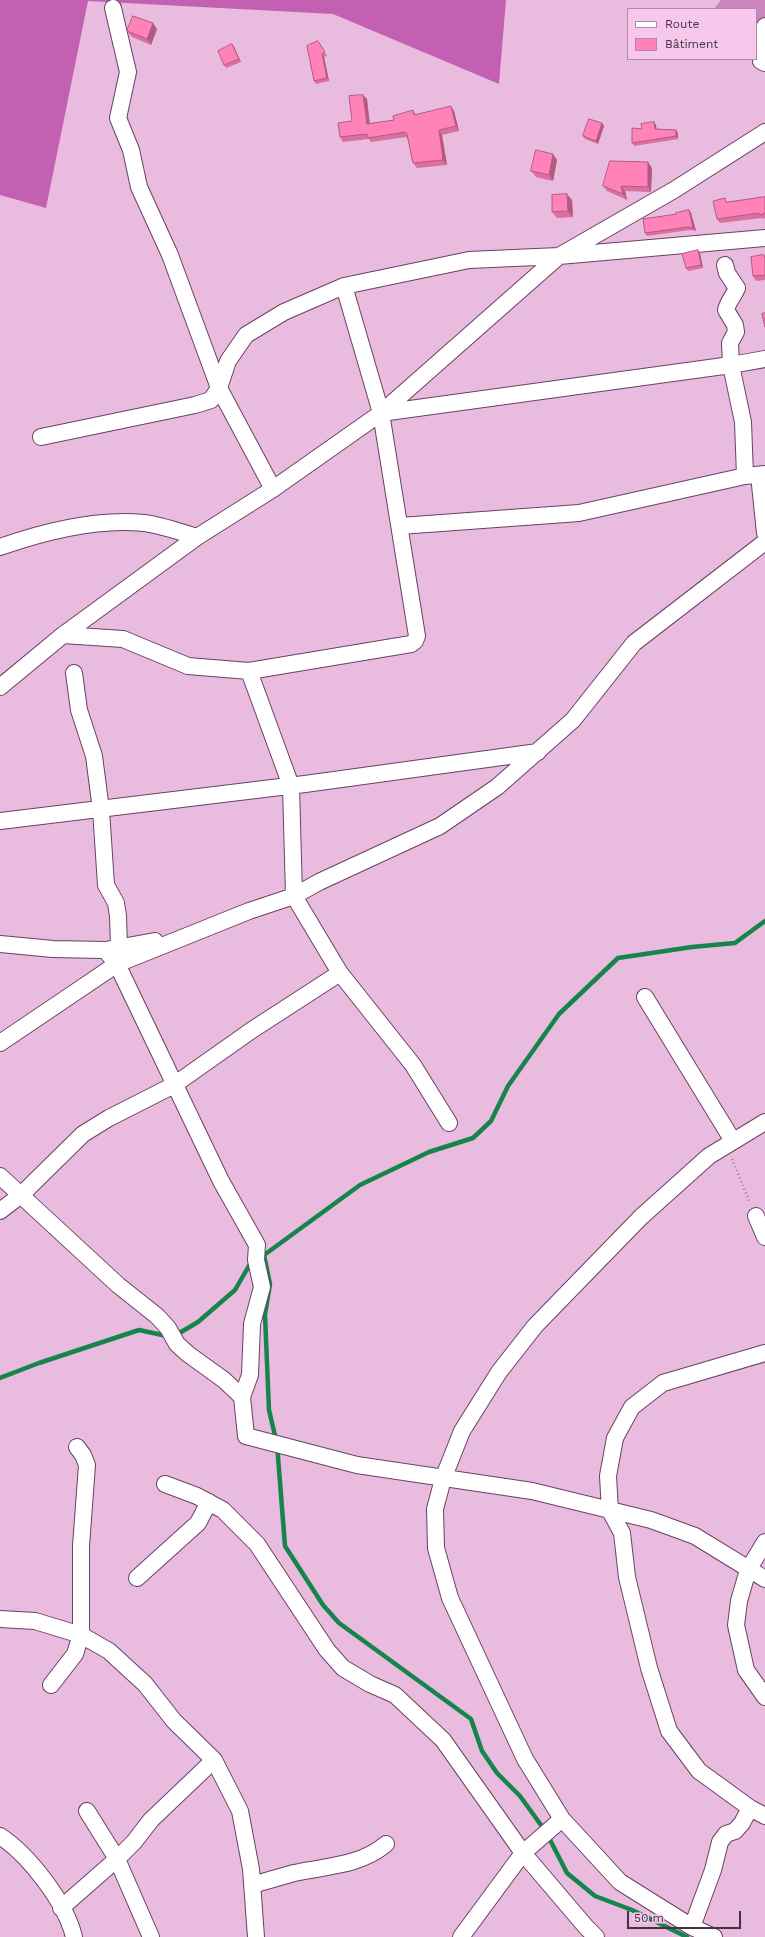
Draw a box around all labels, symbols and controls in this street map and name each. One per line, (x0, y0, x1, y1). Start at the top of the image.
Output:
legend (627, 8, 757, 60)
text: Route (665, 17, 699, 31)
text: Bâtiment (665, 37, 718, 51)
scale bar (629, 1903, 743, 1929)
text: 50 m (634, 1911, 664, 1925)

